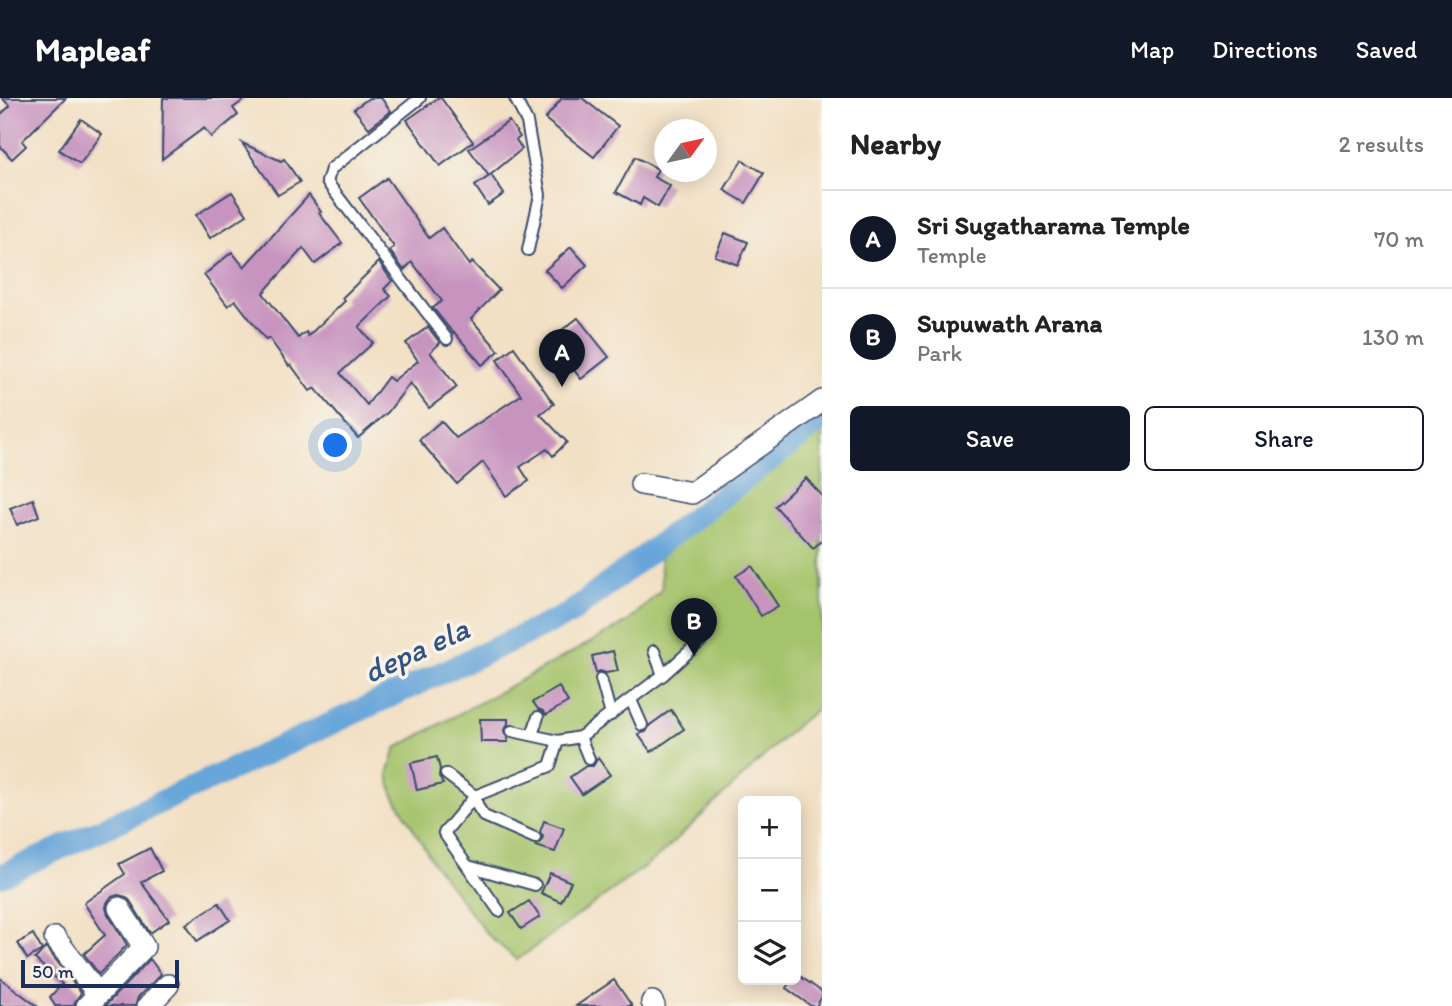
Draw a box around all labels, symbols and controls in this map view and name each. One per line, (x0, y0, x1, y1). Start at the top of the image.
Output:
text: Mapleaf (35, 30, 150, 69)
text: Map (1130, 35, 1174, 64)
text: Directions (1212, 35, 1318, 64)
text: Saved (1356, 35, 1417, 64)
north arrow (654, 119, 717, 182)
text: Nearby (850, 125, 941, 162)
text: 2 results (1338, 130, 1424, 158)
text: Sri Sugatharama Temple (917, 209, 1190, 241)
text: A (866, 225, 880, 253)
text: 70 m (1374, 225, 1424, 253)
text: Temple (917, 241, 987, 269)
text: Supuwath Arana (917, 307, 1102, 339)
text: B (866, 323, 880, 351)
text: 130 m (1362, 323, 1424, 351)
pin: A (539, 329, 585, 387)
text: Park (917, 339, 962, 367)
button: Save (850, 406, 1130, 471)
button: Share (1144, 406, 1424, 471)
your location (318, 428, 352, 462)
pin: B (671, 598, 717, 656)
water label: depa ela (357, 609, 475, 691)
map controls (738, 796, 801, 985)
button: + (738, 796, 801, 859)
button: − (738, 859, 801, 922)
button: layers (738, 922, 801, 985)
scale bar (21, 957, 178, 989)
text: 50 m (32, 960, 74, 983)

